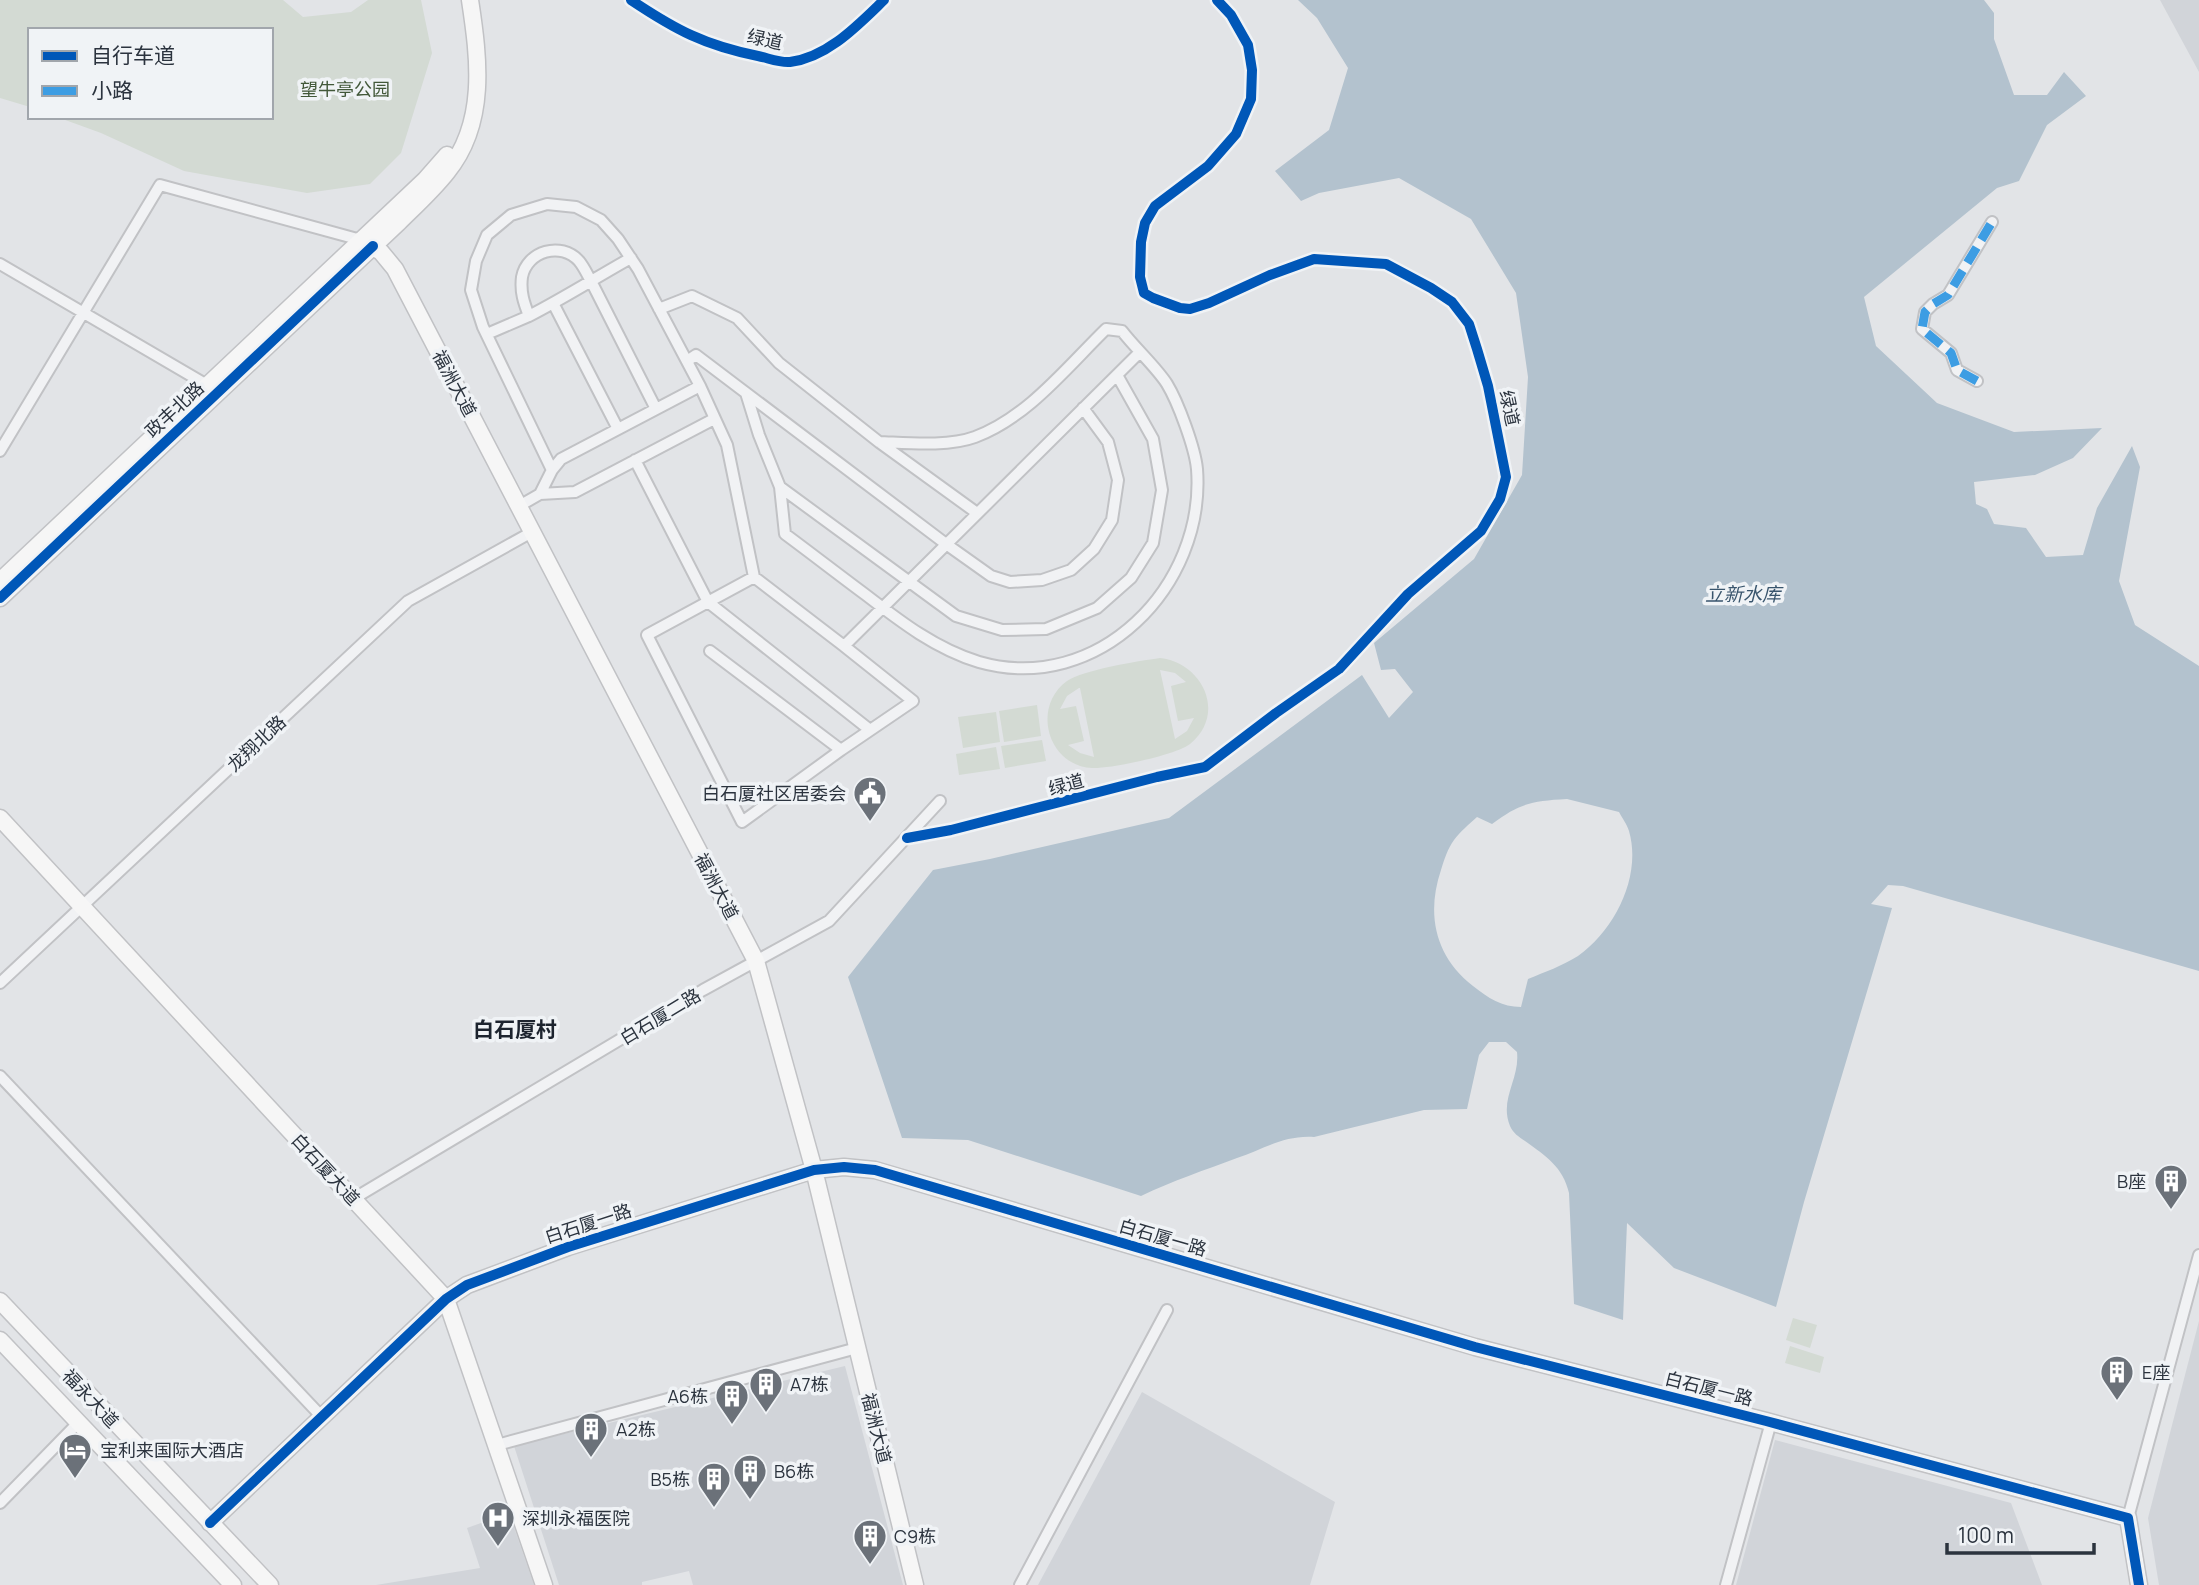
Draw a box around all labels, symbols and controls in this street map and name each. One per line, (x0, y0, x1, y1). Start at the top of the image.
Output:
street label: 绿道 (745, 23, 785, 55)
legend (28, 28, 273, 119)
text: 自行车道 (91, 41, 175, 69)
text: 小路 (91, 76, 133, 104)
park label: 望牛亭公园 (300, 77, 390, 101)
street label: 福洲大道 (428, 346, 482, 420)
street label: 政丰北路 (139, 376, 209, 442)
street label: 绿道 (1495, 388, 1525, 428)
water label: 立新水库 (1705, 581, 1784, 607)
street label: 龙翔北路 (221, 710, 291, 776)
street label: 绿道 (1046, 768, 1086, 800)
public building icon: 白石厦社区居委会 (851, 774, 889, 823)
place label: 白石厦社区居委会 (702, 781, 846, 805)
street label: 福洲大道 (690, 849, 744, 923)
street label: 白石厦二路 (615, 983, 705, 1049)
district label: 白石厦村 (473, 1015, 557, 1043)
street label: 白石厦大道 (287, 1128, 365, 1210)
building icon: B座 (2152, 1162, 2190, 1211)
place label: B座 (2117, 1169, 2146, 1193)
street label: 白石厦一路 (541, 1198, 635, 1248)
street label: 白石厦一路 (1116, 1213, 1210, 1261)
building icon: E座 (2098, 1353, 2136, 1402)
place label: E座 (2142, 1360, 2170, 1384)
street label: 福永大道 (58, 1363, 124, 1433)
building icon: A7栋 (747, 1365, 785, 1414)
street label: 白石厦一路 (1662, 1365, 1756, 1411)
place label: A7栋 (790, 1372, 828, 1396)
building icon: A6栋 (713, 1377, 751, 1426)
place label: A6栋 (667, 1384, 708, 1408)
street label: 福洲大道 (857, 1390, 897, 1466)
building icon: A2栋 (572, 1410, 610, 1459)
place label: A2栋 (616, 1417, 656, 1441)
hotel icon: 宝利来国际大酒店 (56, 1431, 94, 1480)
place label: 宝利来国际大酒店 (100, 1438, 244, 1462)
building icon: B6栋 (731, 1452, 769, 1501)
place label: B6栋 (774, 1459, 814, 1483)
building icon: B5栋 (695, 1460, 733, 1509)
place label: B5栋 (651, 1467, 690, 1491)
hospital icon: 深圳永福医院 (479, 1499, 517, 1548)
place label: 深圳永福医院 (522, 1506, 630, 1530)
scale bar (1947, 1512, 2094, 1556)
building icon: C9栋 (851, 1517, 889, 1566)
text: 100 m (1958, 1521, 2014, 1549)
place label: C9栋 (894, 1524, 936, 1548)

